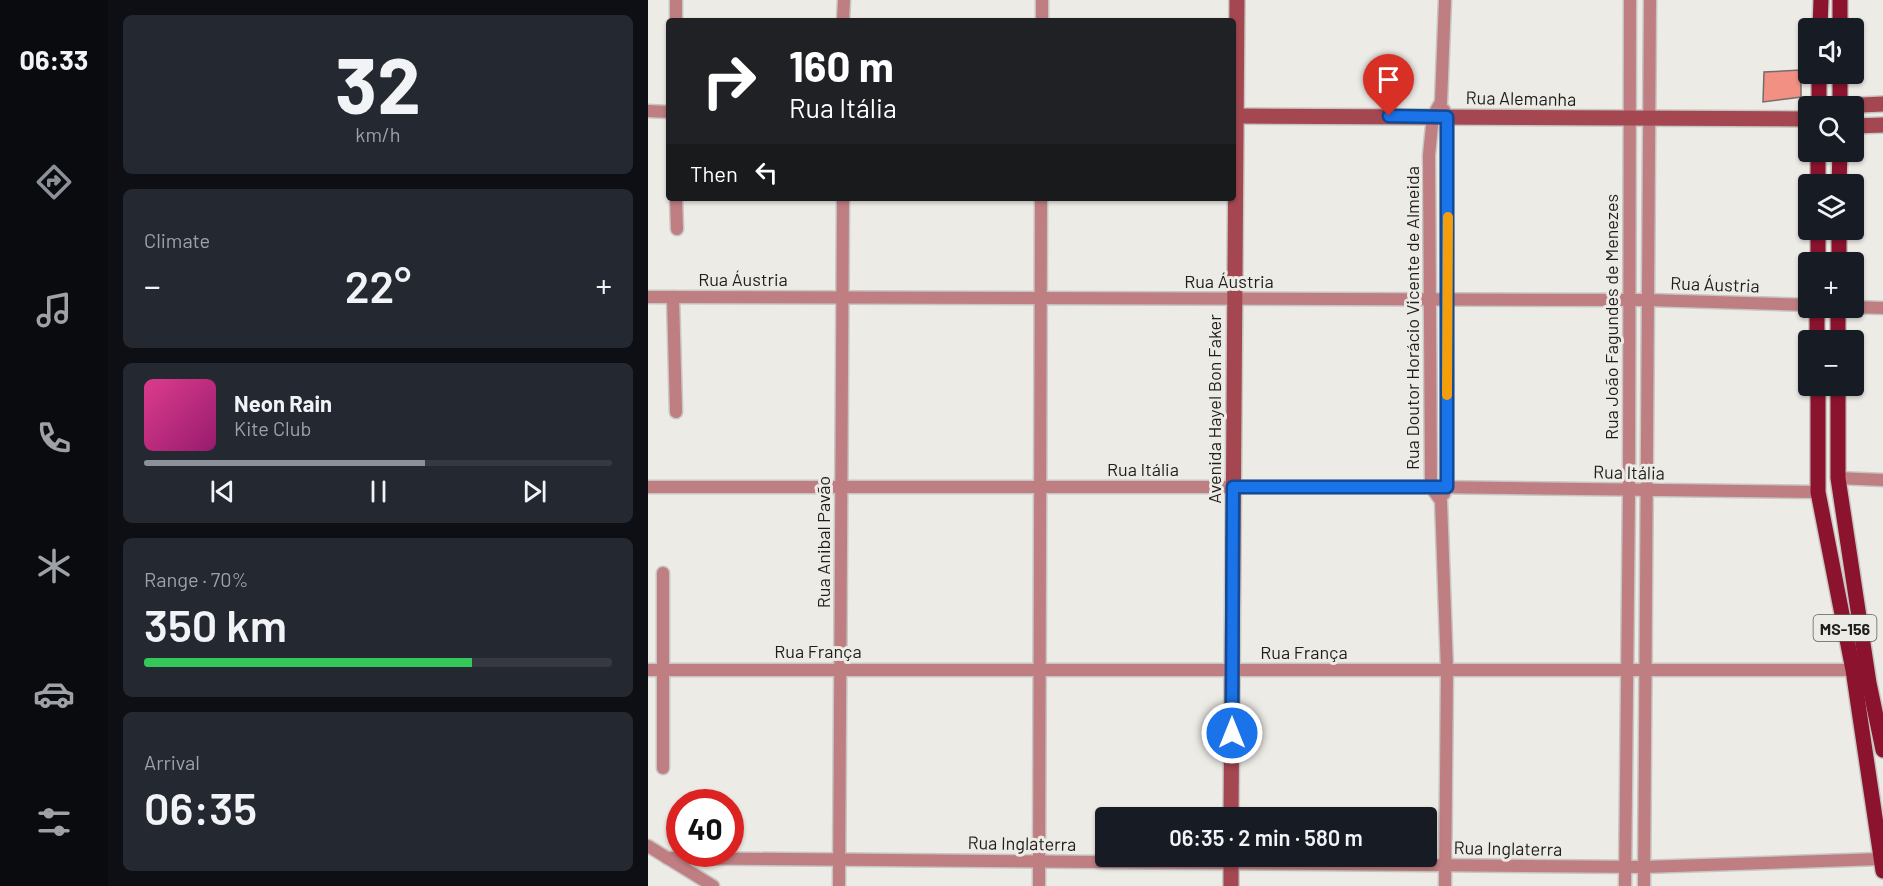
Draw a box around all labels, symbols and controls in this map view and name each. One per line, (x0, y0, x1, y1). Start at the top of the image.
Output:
map controls (1798, 18, 1864, 396)
button: sound (1798, 18, 1864, 84)
text: 32 (335, 36, 421, 130)
text: 160 m (789, 40, 894, 90)
icon: right (690, 42, 768, 120)
text: 06:33 (20, 43, 88, 75)
pin (1363, 54, 1414, 116)
icon: arrive (1372, 63, 1405, 96)
street label: Rua Alemanha (1465, 86, 1577, 110)
text: Rua Itália (789, 91, 897, 123)
button: search (1798, 96, 1864, 162)
text: km/h (355, 122, 401, 146)
icon: left (750, 156, 783, 189)
text: Then (690, 160, 738, 186)
icon: directions (33, 161, 75, 203)
street label: Rua Doutor Horácio Vicente de Almeida (1401, 166, 1423, 470)
button: layers (1798, 174, 1864, 240)
street label: Rua João Fagundes de Menezes (1600, 194, 1622, 440)
text: Climate (144, 228, 210, 252)
button: + (1798, 252, 1864, 318)
text: 22° (345, 258, 411, 312)
text: − (144, 265, 161, 305)
text: + (595, 265, 612, 305)
street label: Rua Áustria (698, 268, 788, 290)
street label: Rua Áustria (1184, 270, 1274, 292)
street label: Rua Áustria (1670, 271, 1760, 297)
icon: music (33, 289, 75, 331)
street label: Avenida Hayel Bon Faker (1203, 314, 1225, 504)
button: − (1798, 330, 1864, 396)
text: Neon Rain (234, 390, 332, 416)
text: Kite Club (234, 416, 311, 440)
icon: phone (33, 417, 75, 459)
street label: Rua Itália (1107, 458, 1179, 480)
street label: Rua Itália (1593, 460, 1665, 484)
icon: previous (206, 475, 239, 508)
icon: pause (362, 475, 395, 508)
icon: next (518, 475, 551, 508)
street label: Rua Anibal Pavão (812, 476, 834, 608)
icon: climate (33, 545, 75, 587)
text: Range · 70% (144, 567, 249, 591)
text: 350 km (144, 597, 287, 651)
road number: MS-156 (1814, 615, 1876, 641)
street label: Rua França (774, 640, 862, 662)
street label: Rua França (1260, 641, 1348, 663)
icon: car (33, 673, 75, 715)
position arrow (1200, 701, 1264, 765)
text: Arrival (144, 750, 200, 774)
text: 06:35 (144, 780, 257, 834)
speed limit sign: 40 (666, 789, 744, 867)
icon: filters (33, 801, 75, 843)
text: 06:35 · 2 min · 580 m (1169, 824, 1363, 850)
street label: Rua Inglaterra (967, 831, 1077, 855)
street label: Rua Inglaterra (1453, 836, 1563, 860)

